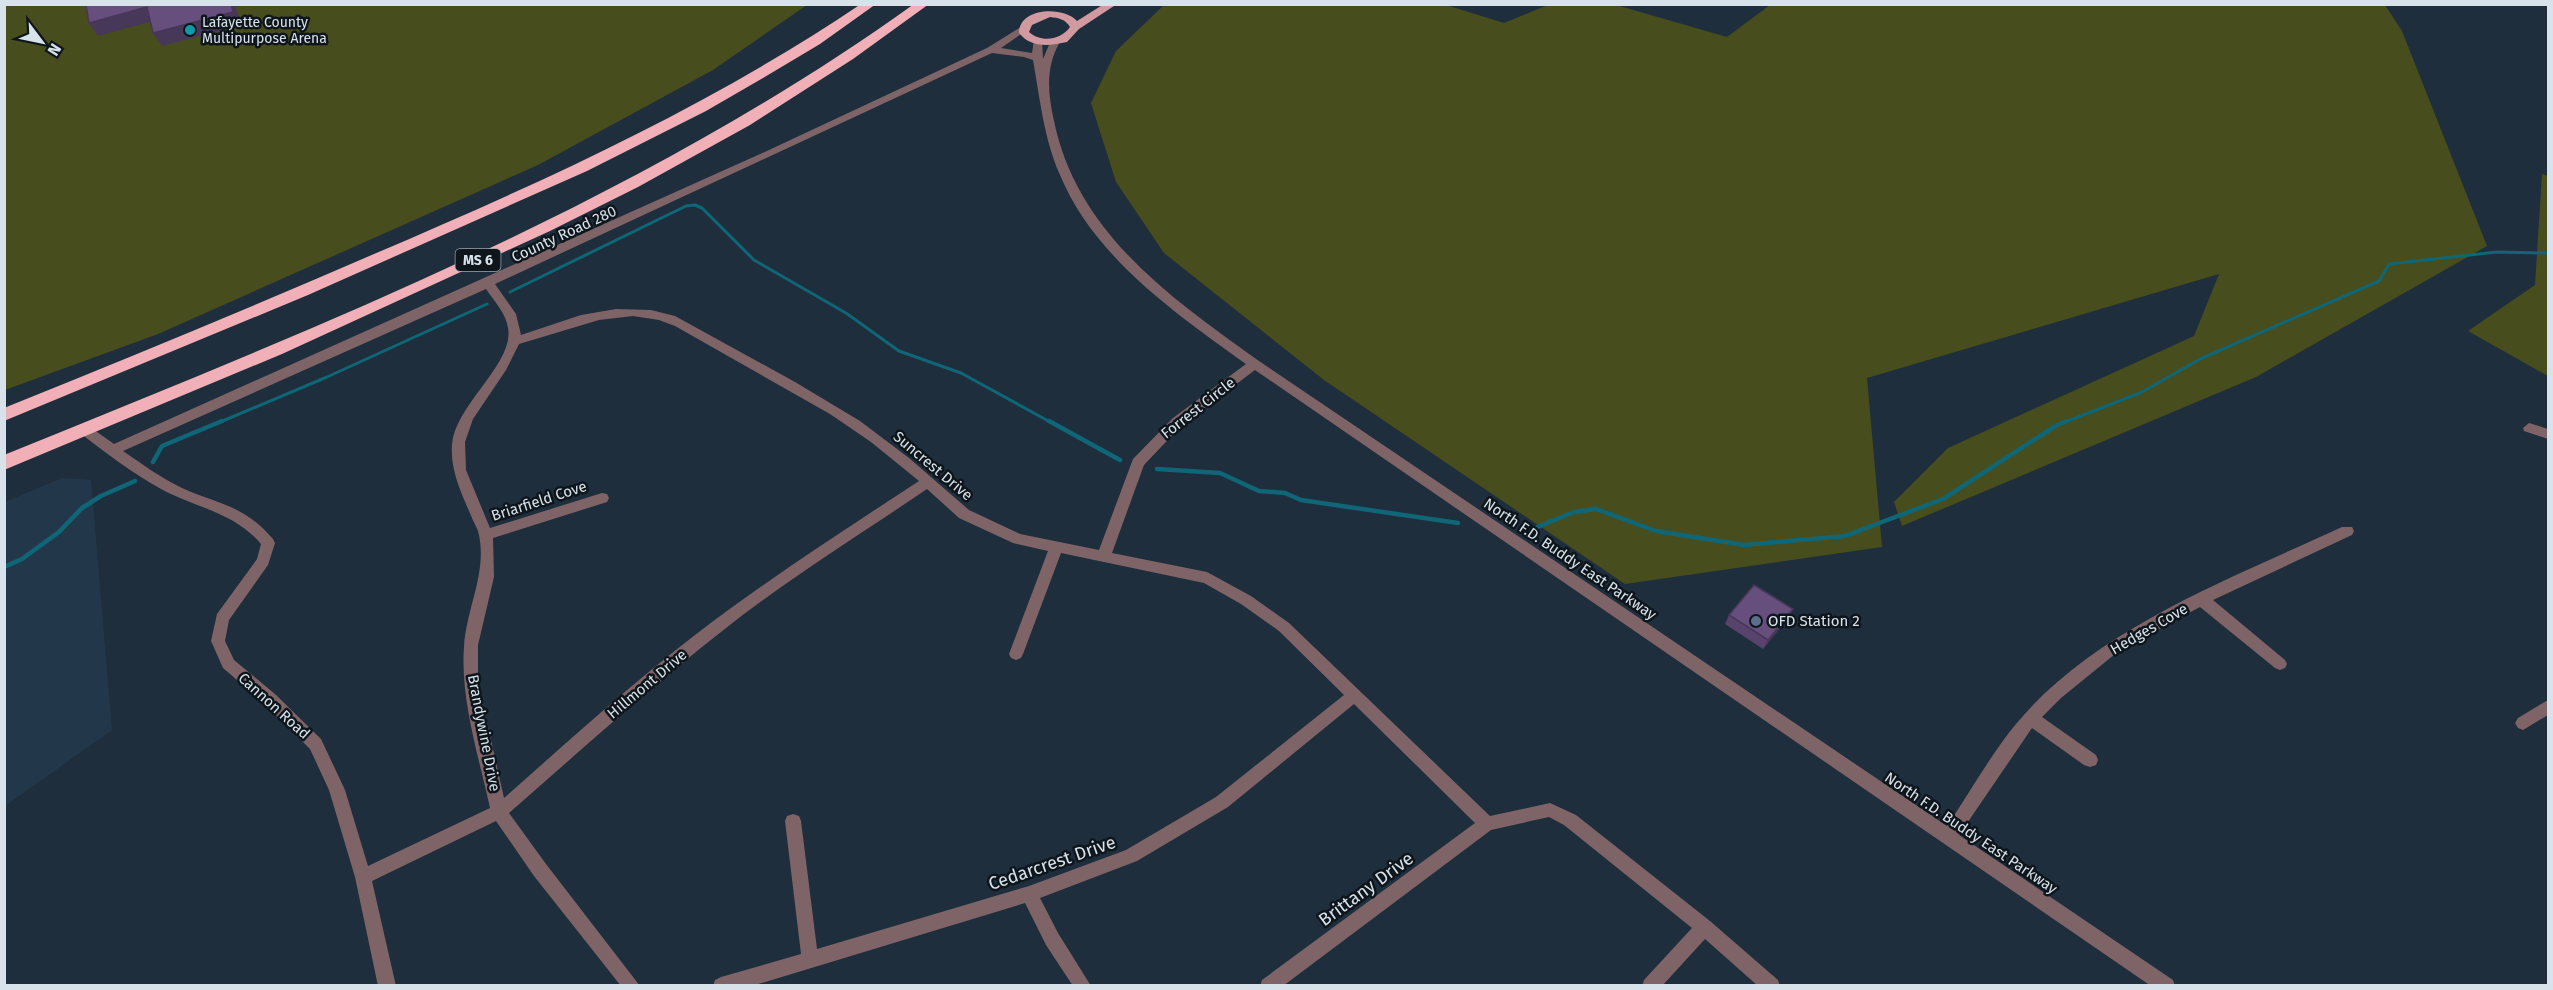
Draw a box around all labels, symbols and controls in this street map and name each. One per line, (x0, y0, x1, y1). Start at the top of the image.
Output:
north arrow (12, 12, 72, 72)
place label: Lafayette County Multipurpose Arena (202, 14, 327, 47)
marker: Lafayette County Multipurpose Arena (183, 23, 197, 37)
text: N (43, 40, 65, 59)
street label: County Road 280 (509, 202, 619, 266)
road number: MS 6 (456, 249, 500, 271)
street label: Forrest Circle (1157, 374, 1239, 442)
street label: Suncrest Drive (890, 428, 976, 504)
street label: Briarfield Cove (489, 477, 589, 525)
street label: North F.D. Buddy East Parkway (1480, 494, 1660, 624)
street label: Hedges Cove (2107, 600, 2191, 658)
place label: OFD Station 2 (1768, 612, 1860, 630)
marker: OFD Station 2 (1749, 614, 1763, 628)
street label: Hillmont Drive (604, 646, 690, 722)
street label: Cannon Road (234, 669, 314, 743)
street label: Brandywine Drive (464, 673, 504, 793)
street label: North F.D. Buddy East Parkway (1881, 768, 2061, 898)
street label: Cedarcrest Drive (985, 831, 1119, 895)
street label: Brittany Drive (1314, 847, 1418, 931)

